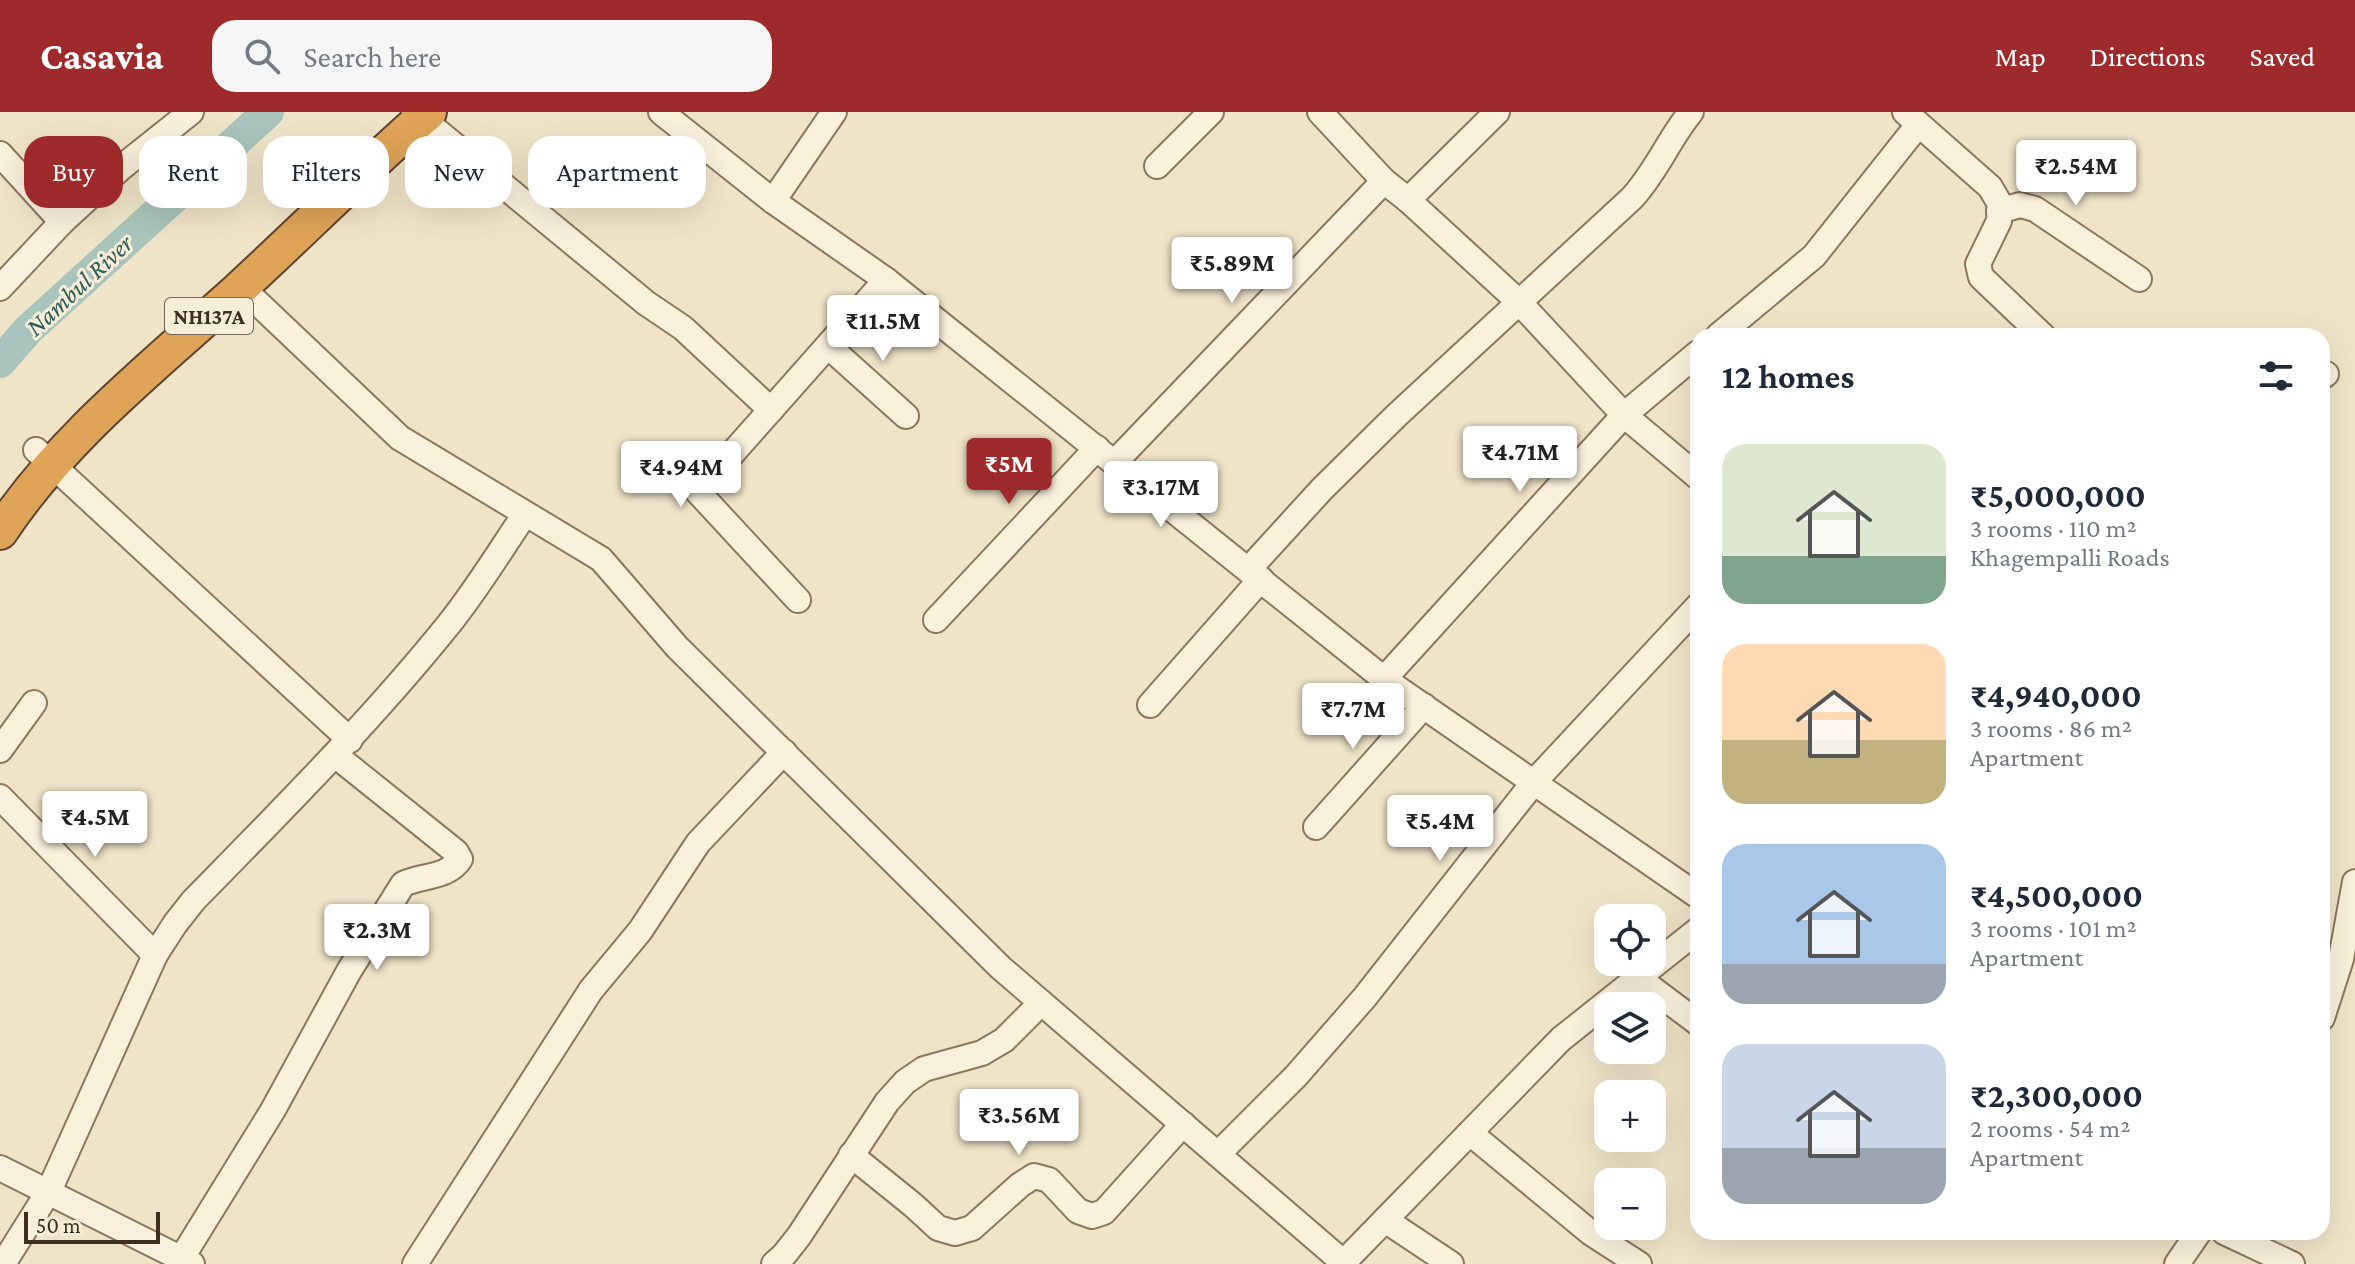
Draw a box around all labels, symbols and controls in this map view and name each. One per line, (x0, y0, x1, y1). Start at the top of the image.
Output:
search box (212, 20, 772, 92)
icon: search (240, 34, 284, 78)
text: Casavia (40, 35, 164, 77)
text: Search here (304, 40, 441, 73)
text: Map (1995, 41, 2046, 72)
text: Directions (2090, 41, 2205, 72)
text: Saved (2249, 41, 2315, 72)
chip: Buy (24, 136, 123, 208)
chip: Rent (139, 136, 247, 208)
chip: Filters (263, 136, 389, 208)
chip: New (405, 136, 512, 208)
chip: Apartment (528, 136, 706, 208)
pin: ₹2.54M (2011, 140, 2141, 208)
text: ₹2.54M (2034, 151, 2118, 180)
water label: Nambul River (20, 228, 139, 342)
pin: ₹5.89M (1167, 237, 1297, 305)
text: ₹5.89M (1189, 248, 1275, 277)
pin: ₹11.5M (818, 295, 948, 363)
road number: NH137A (165, 298, 253, 334)
text: ₹11.5M (845, 306, 921, 335)
icon: filters (2254, 354, 2298, 398)
text: 12 homes (1722, 358, 1854, 395)
pin: ₹4.71M (1455, 426, 1585, 494)
text: ₹4.71M (1481, 437, 1559, 466)
pin: ₹5M (970, 438, 1048, 506)
pin: ₹4.94M (616, 441, 746, 509)
text: ₹5M (985, 449, 1033, 478)
text: ₹4.94M (639, 452, 723, 481)
pin: ₹3.17M (1096, 461, 1226, 529)
text: ₹3.17M (1122, 472, 1200, 501)
icon: home (1786, 476, 1882, 572)
text: ₹5,000,000 (1970, 477, 2146, 514)
text: 3 rooms · 110 m² (1970, 514, 2137, 543)
text: Khagempalli Roads (1970, 543, 2170, 572)
icon: home (1786, 676, 1882, 772)
text: ₹4,940,000 (1970, 677, 2142, 714)
pin: ₹7.7M (1297, 683, 1409, 751)
text: ₹7.7M (1320, 694, 1386, 723)
text: 3 rooms · 86 m² (1970, 714, 2132, 743)
text: Apartment (1970, 743, 2083, 772)
pin: ₹4.5M (39, 791, 151, 859)
pin: ₹5.4M (1384, 795, 1496, 863)
text: ₹4.5M (60, 802, 130, 831)
text: ₹5.4M (1405, 806, 1475, 835)
icon: home (1786, 876, 1882, 972)
text: ₹4,500,000 (1970, 877, 2143, 914)
pin: ₹2.3M (321, 904, 433, 972)
map controls (1594, 904, 1666, 1240)
button: locate (1594, 904, 1666, 976)
text: 3 rooms · 101 m² (1970, 914, 2137, 943)
text: ₹2.3M (342, 915, 412, 944)
text: Apartment (1970, 943, 2083, 972)
button: layers (1594, 992, 1666, 1064)
icon: home (1786, 1076, 1882, 1172)
text: ₹2,300,000 (1970, 1077, 2143, 1114)
button: + (1594, 1080, 1666, 1152)
pin: ₹3.56M (954, 1089, 1084, 1157)
text: ₹3.56M (978, 1100, 1060, 1129)
text: 2 rooms · 54 m² (1970, 1114, 2130, 1143)
text: Apartment (1970, 1143, 2083, 1172)
button: − (1594, 1168, 1666, 1240)
scale bar (24, 1208, 160, 1244)
text: 50 m (36, 1213, 81, 1238)

